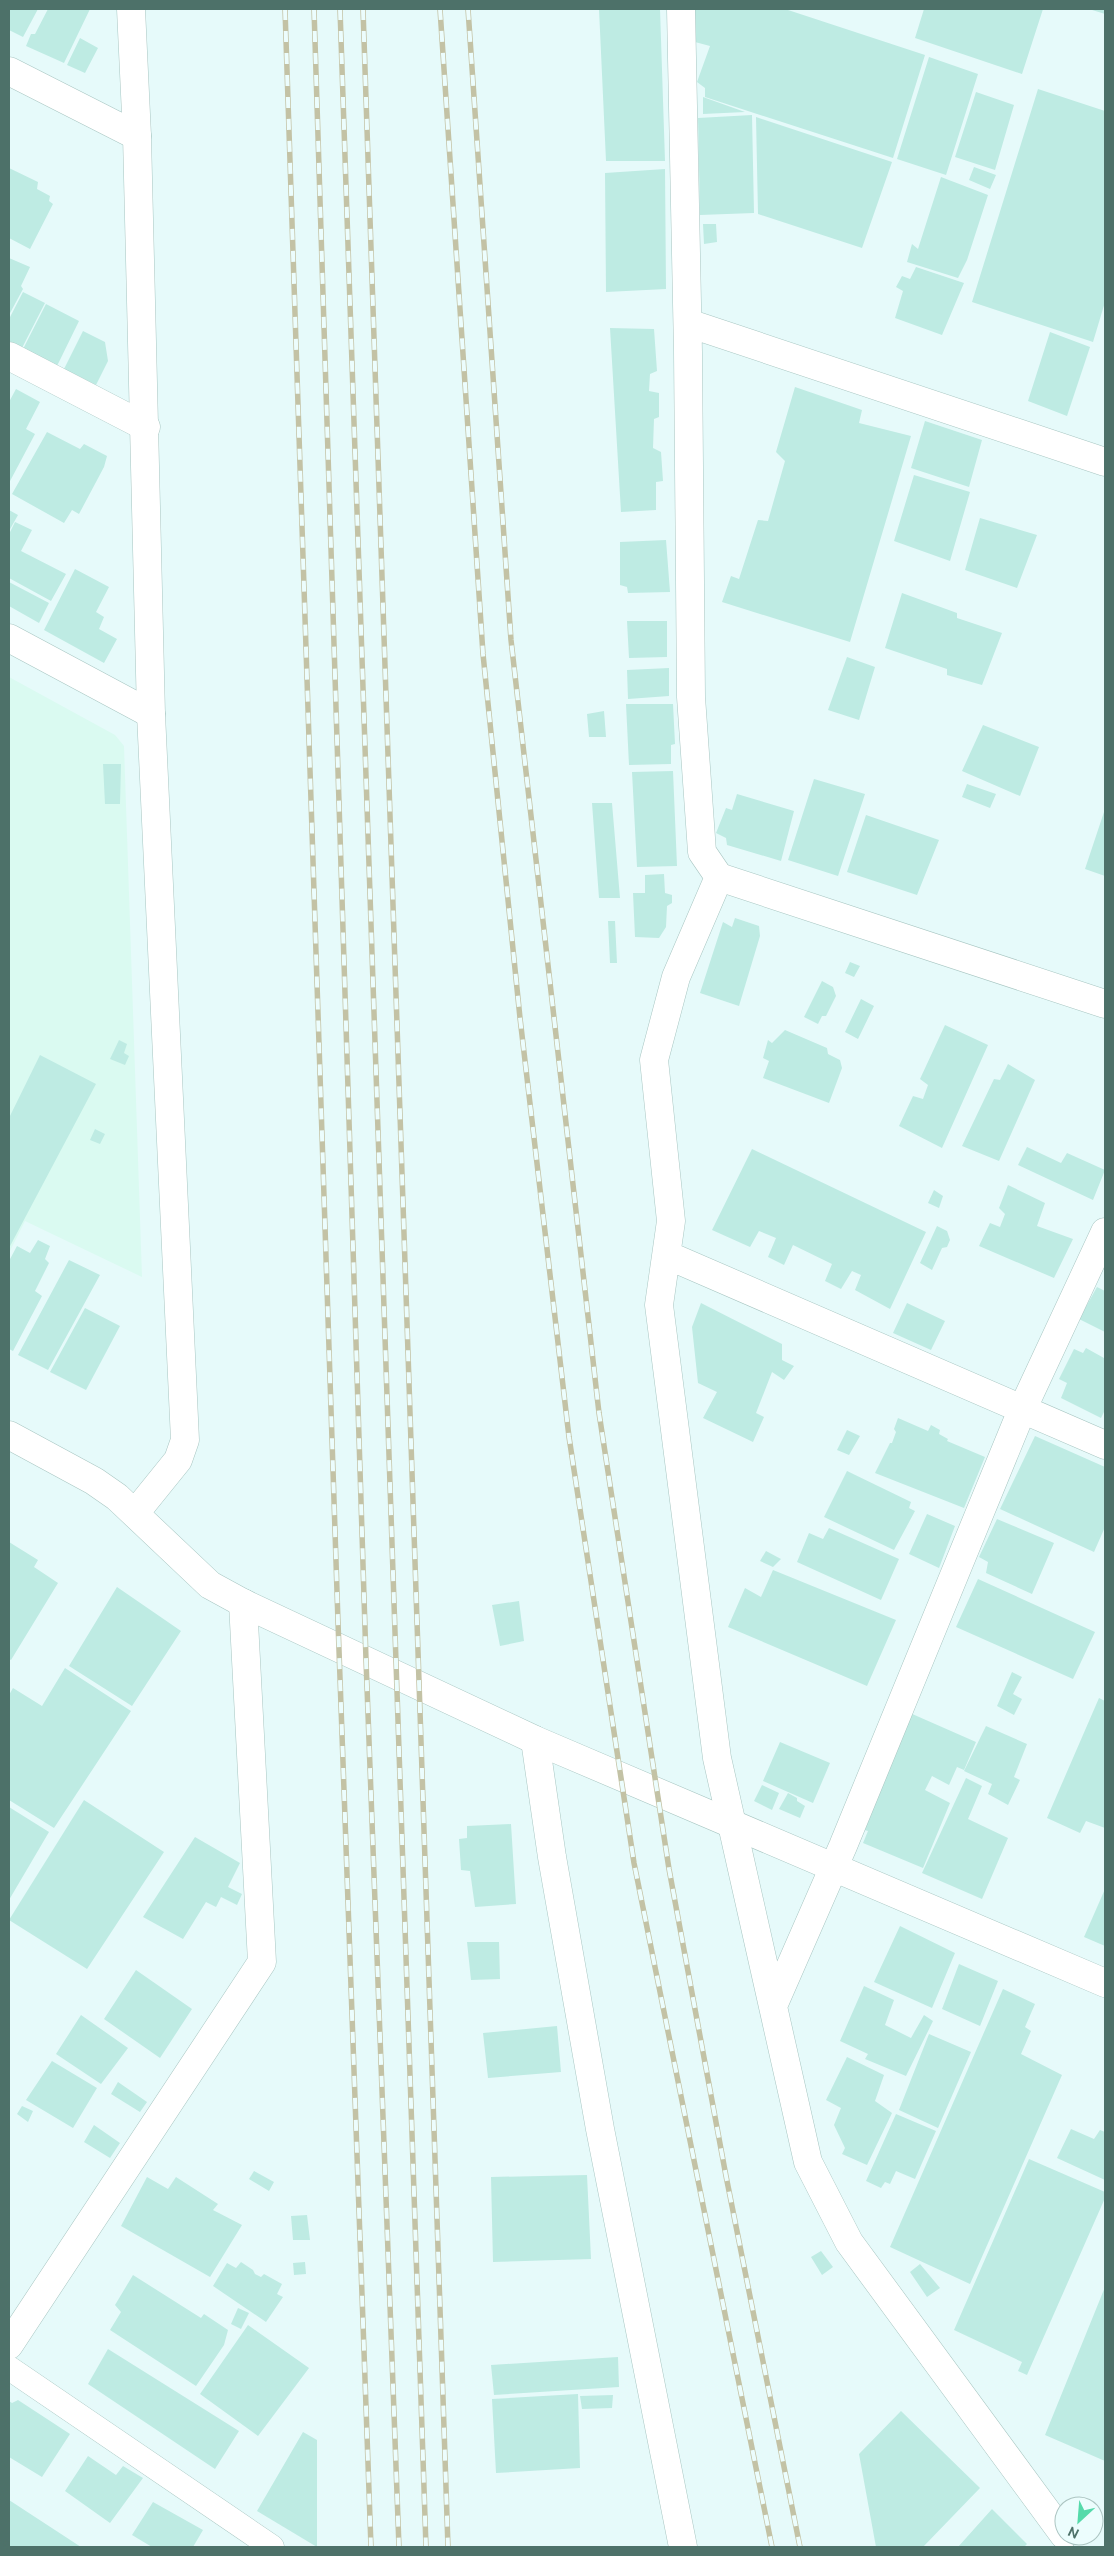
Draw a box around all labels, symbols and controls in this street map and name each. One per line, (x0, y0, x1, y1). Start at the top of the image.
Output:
north arrow (1054, 2496, 1104, 2546)
text: N (1065, 2523, 1082, 2542)

